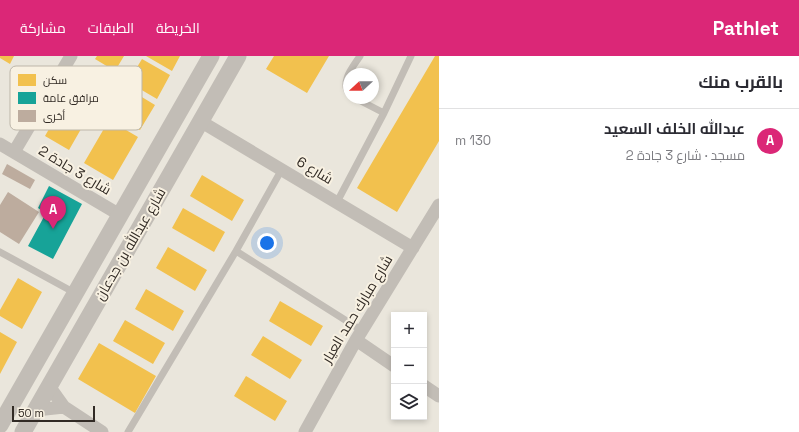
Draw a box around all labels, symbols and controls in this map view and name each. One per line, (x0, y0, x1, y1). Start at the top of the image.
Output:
text: Pathlet (713, 16, 779, 41)
text: مشاركة (20, 19, 66, 37)
text: الطبقات (88, 19, 134, 37)
text: الخريطة (156, 19, 200, 37)
legend (10, 66, 142, 130)
north arrow (343, 68, 379, 104)
text: بالقرب منك (698, 71, 783, 93)
text: سكن (43, 73, 67, 87)
text: مرافق عامة (43, 91, 99, 105)
text: أخرى (43, 109, 65, 123)
text: عبدالله الخلف السعيد (604, 119, 745, 138)
text: 130 m (455, 132, 491, 149)
text: A (766, 132, 774, 149)
street label: شارع 3 جادة 2 (35, 141, 115, 199)
text: مسجد · شارع 3 جادة 2 (626, 147, 745, 164)
street label: شارع 6 (294, 152, 336, 188)
street label: شارع عبدالله بن جدعان (90, 185, 170, 303)
pin: A (40, 196, 66, 229)
your location (257, 233, 277, 253)
street label: شارع مبارك حمد العيار (317, 252, 396, 367)
map controls (391, 312, 427, 420)
button: + (391, 312, 427, 348)
button: − (391, 348, 427, 384)
button: layers (391, 384, 427, 420)
scale bar (12, 404, 95, 423)
text: 50 m (18, 406, 44, 420)

